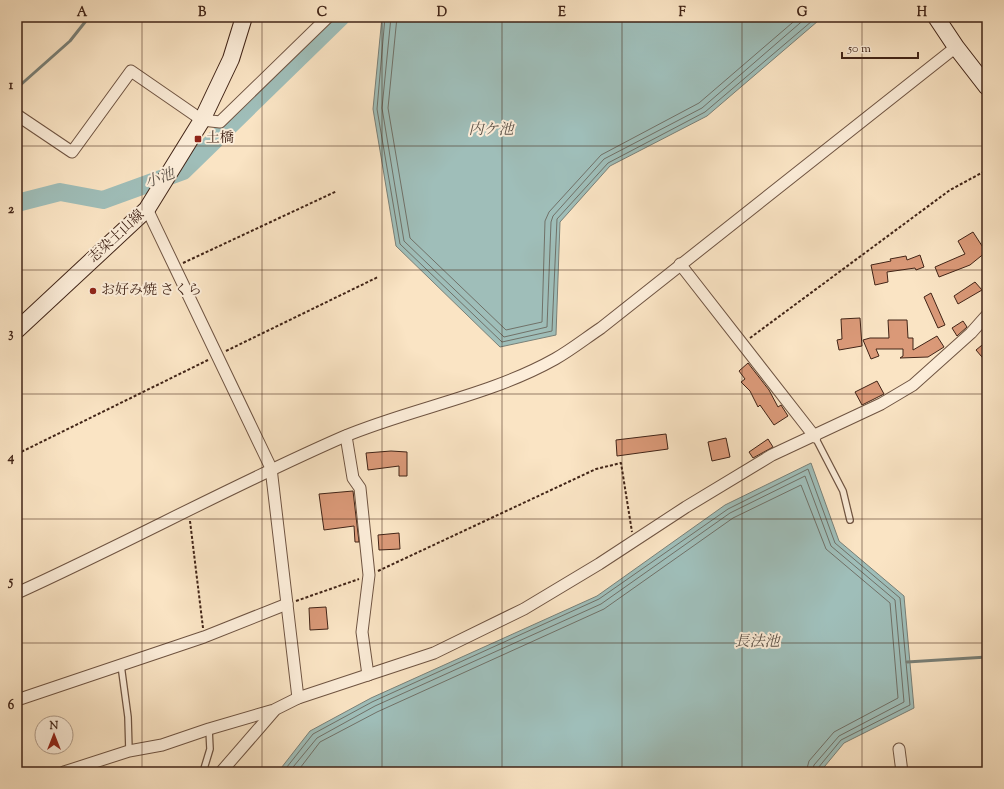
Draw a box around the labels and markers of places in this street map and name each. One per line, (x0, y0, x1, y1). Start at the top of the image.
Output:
place label: 土橋 (206, 129, 234, 149)
marker: 土橋 (193, 134, 203, 144)
place label: お好み焼 さくら (101, 281, 202, 301)
marker: お好み焼 さくら (88, 286, 98, 296)

